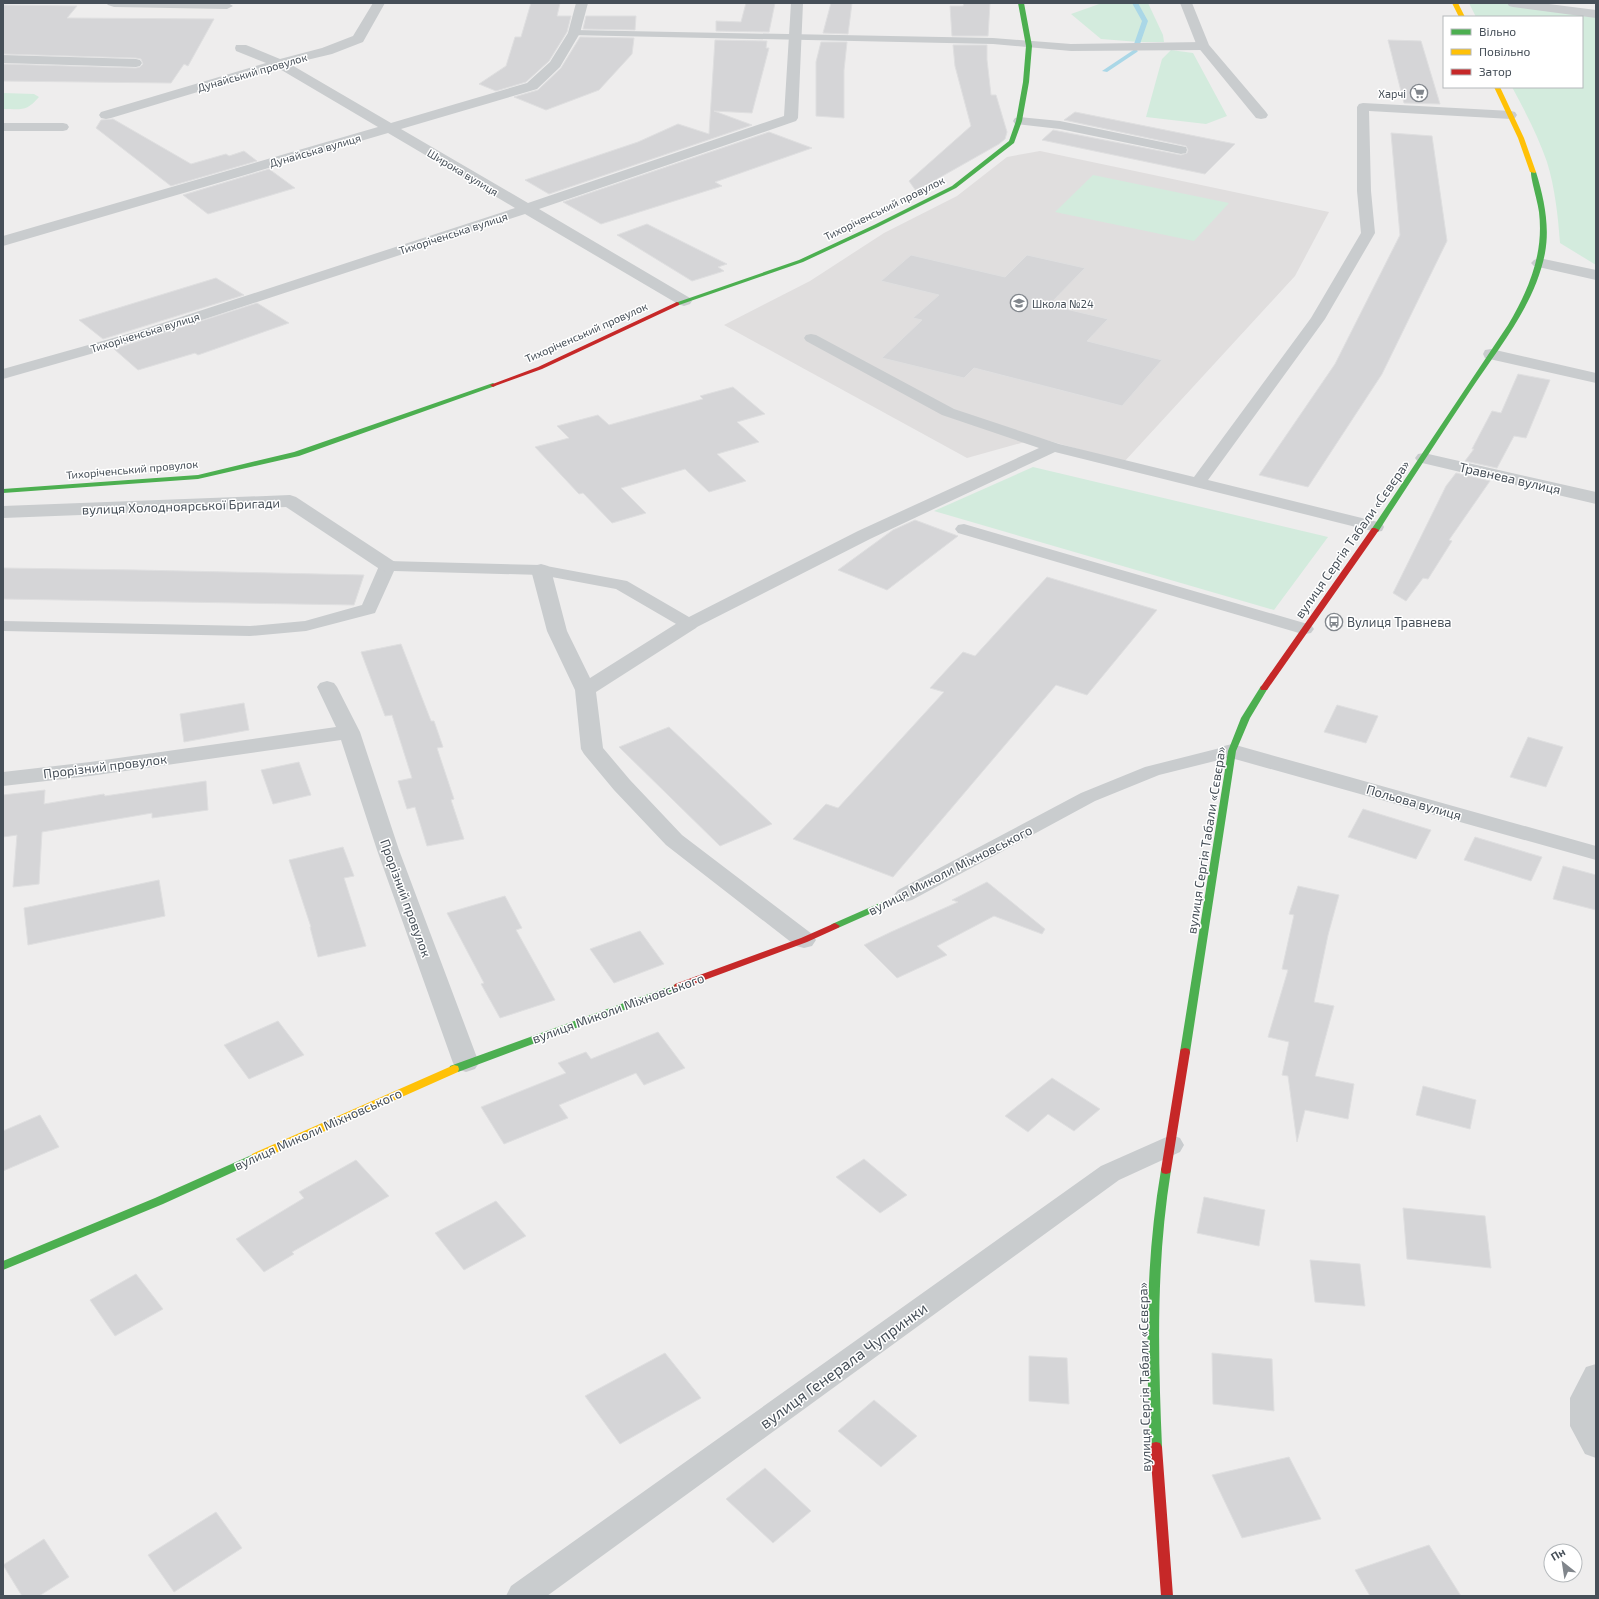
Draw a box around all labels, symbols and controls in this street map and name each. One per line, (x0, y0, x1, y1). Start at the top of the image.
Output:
legend (1443, 16, 1583, 88)
text: Вільно (1479, 24, 1516, 38)
text: Повільно (1479, 44, 1530, 58)
street label: Дунайський провулок (196, 50, 309, 95)
text: Затор (1479, 64, 1512, 78)
supermarket icon: Харчі (1409, 83, 1429, 103)
place label: Харчі (1378, 87, 1406, 100)
street label: Дунайська вулиця (268, 131, 362, 170)
street label: Широка вулиця (425, 146, 501, 199)
street label: Тихоріченський провулок (822, 173, 947, 244)
street label: Тихоріченська вулиця (397, 209, 509, 258)
school or university icon: Школа №24 (1009, 293, 1029, 313)
place label: Школа №24 (1032, 297, 1094, 310)
street label: Тихоріченський провулок (523, 299, 650, 366)
street label: Тихоріченська вулиця (89, 309, 201, 356)
street label: Тихоріченський провулок (65, 457, 199, 482)
street label: вулиця Сергія Табали «Сєвєра» (1291, 457, 1413, 621)
street label: Травнева вулиця (1458, 459, 1562, 497)
street label: вулиця Холодноярської Бригади (82, 495, 280, 517)
bus stop icon: Вулиця Травнева (1324, 612, 1344, 632)
place label: Вулиця Травнева (1347, 614, 1452, 630)
street label: вулиця Сергія Табали «Сєвєра» (1183, 745, 1229, 935)
street label: Прорізний провулок (42, 750, 168, 782)
street label: Польова вулиця (1365, 781, 1463, 823)
street label: вулиця Миколи Міхновського (865, 822, 1035, 918)
street label: Прорізний провулок (377, 837, 435, 959)
street label: вулиця Миколи Міхновського (530, 969, 706, 1047)
street label: вулиця Миколи Міхновського (232, 1085, 404, 1173)
street label: вулиця Сергія Табали «Сєвєра» (1134, 1282, 1154, 1472)
street label: вулиця Генерала Чупринки (755, 1298, 931, 1433)
north arrow (1543, 1543, 1583, 1583)
text: Пн (1548, 1545, 1567, 1563)

